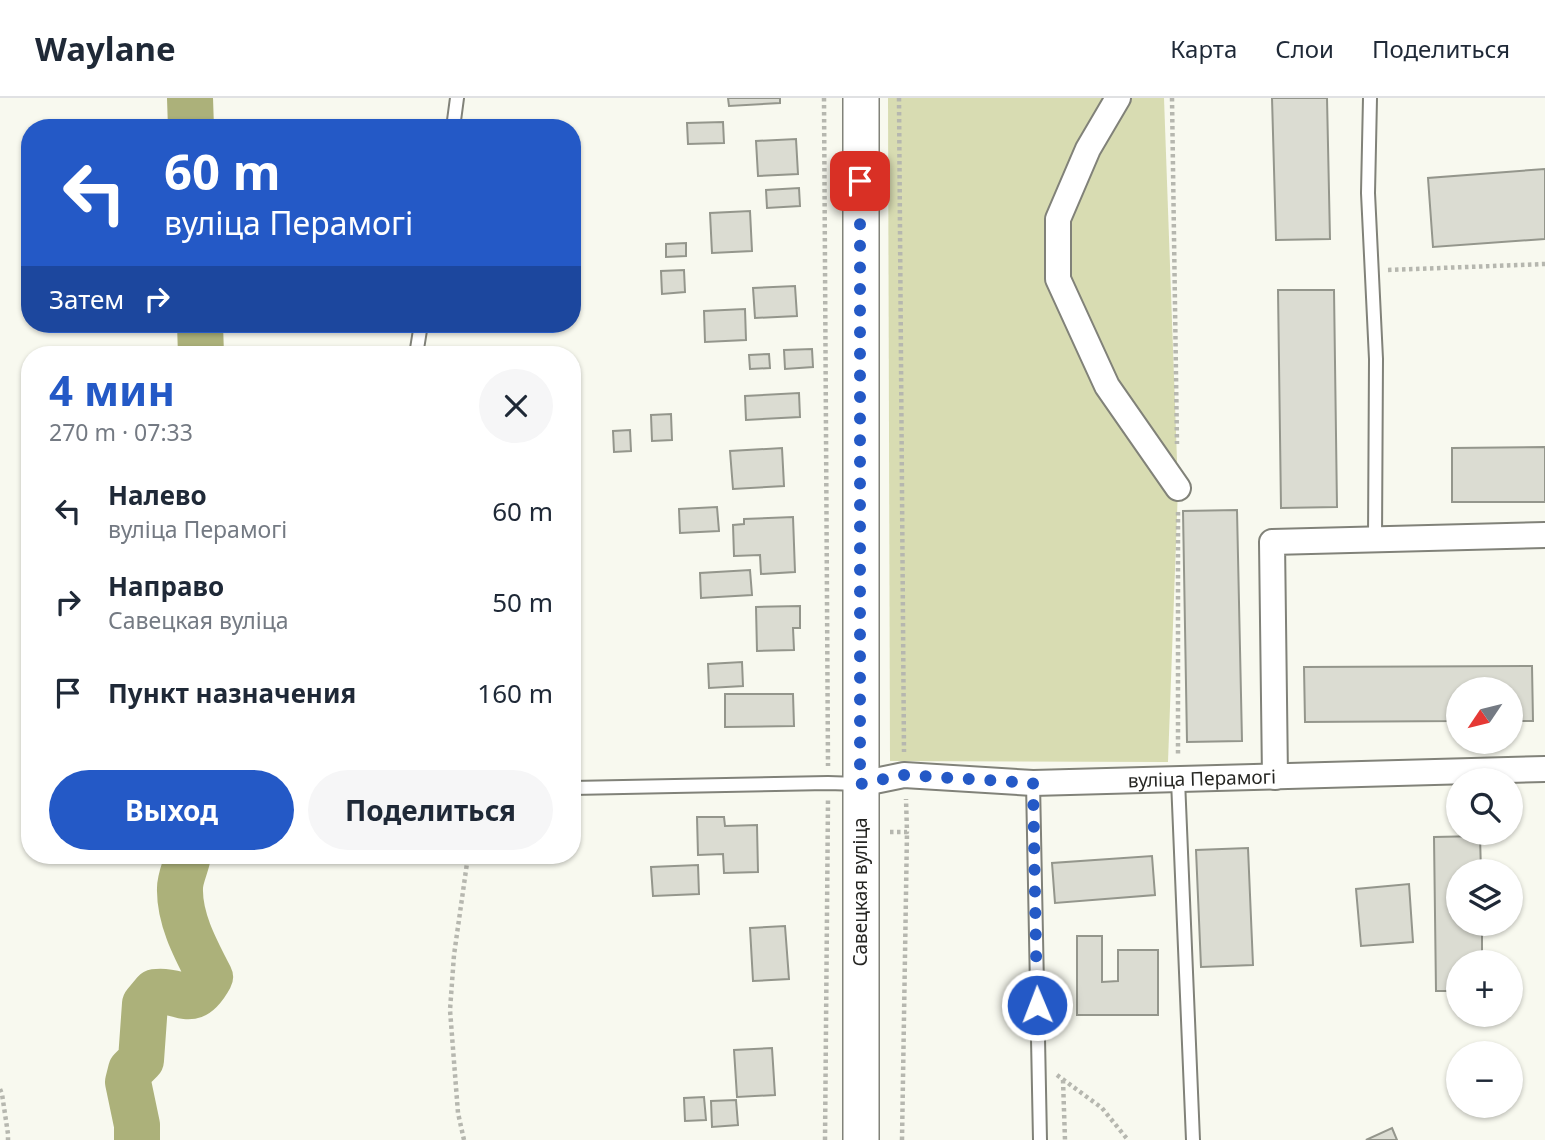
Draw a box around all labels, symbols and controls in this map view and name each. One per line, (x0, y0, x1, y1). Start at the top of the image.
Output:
text: Waylane (35, 26, 176, 71)
text: Карта (1170, 32, 1237, 65)
text: Слои (1275, 32, 1334, 65)
text: Поделиться (1372, 32, 1510, 65)
text: 60 m (164, 138, 281, 204)
icon: left (49, 147, 140, 238)
pin (830, 151, 890, 211)
icon: arrive (841, 162, 879, 200)
text: вуліца Перамогі (164, 201, 413, 244)
icon: right (138, 280, 176, 318)
text: Затем (49, 281, 124, 317)
text: 4 мин (49, 361, 175, 418)
button: close (479, 369, 553, 443)
text: 270 m · 07:33 (49, 416, 193, 448)
text: Налево (108, 477, 207, 513)
icon: left (49, 492, 87, 530)
text: 60 m (492, 493, 553, 529)
text: вуліца Перамогі (108, 513, 287, 545)
text: Направо (108, 568, 224, 604)
icon: right (49, 583, 87, 621)
text: 50 m (492, 584, 553, 620)
text: Савецкая вуліца (108, 604, 289, 636)
icon: arrive (49, 674, 87, 712)
text: Пункт назначения (108, 675, 356, 711)
text: 160 m (477, 675, 553, 711)
north arrow (1446, 677, 1522, 754)
map controls (1446, 677, 1523, 1118)
street label: вуліца Перамогі (1127, 763, 1276, 793)
button: search (1446, 768, 1523, 845)
button: Выход (49, 770, 294, 850)
button: Поделиться (308, 770, 553, 850)
street label: Савецкая вуліца (847, 817, 873, 967)
button: layers (1446, 859, 1523, 936)
button: + (1446, 950, 1523, 1027)
position arrow (1000, 968, 1074, 1042)
button: − (1446, 1041, 1523, 1118)

